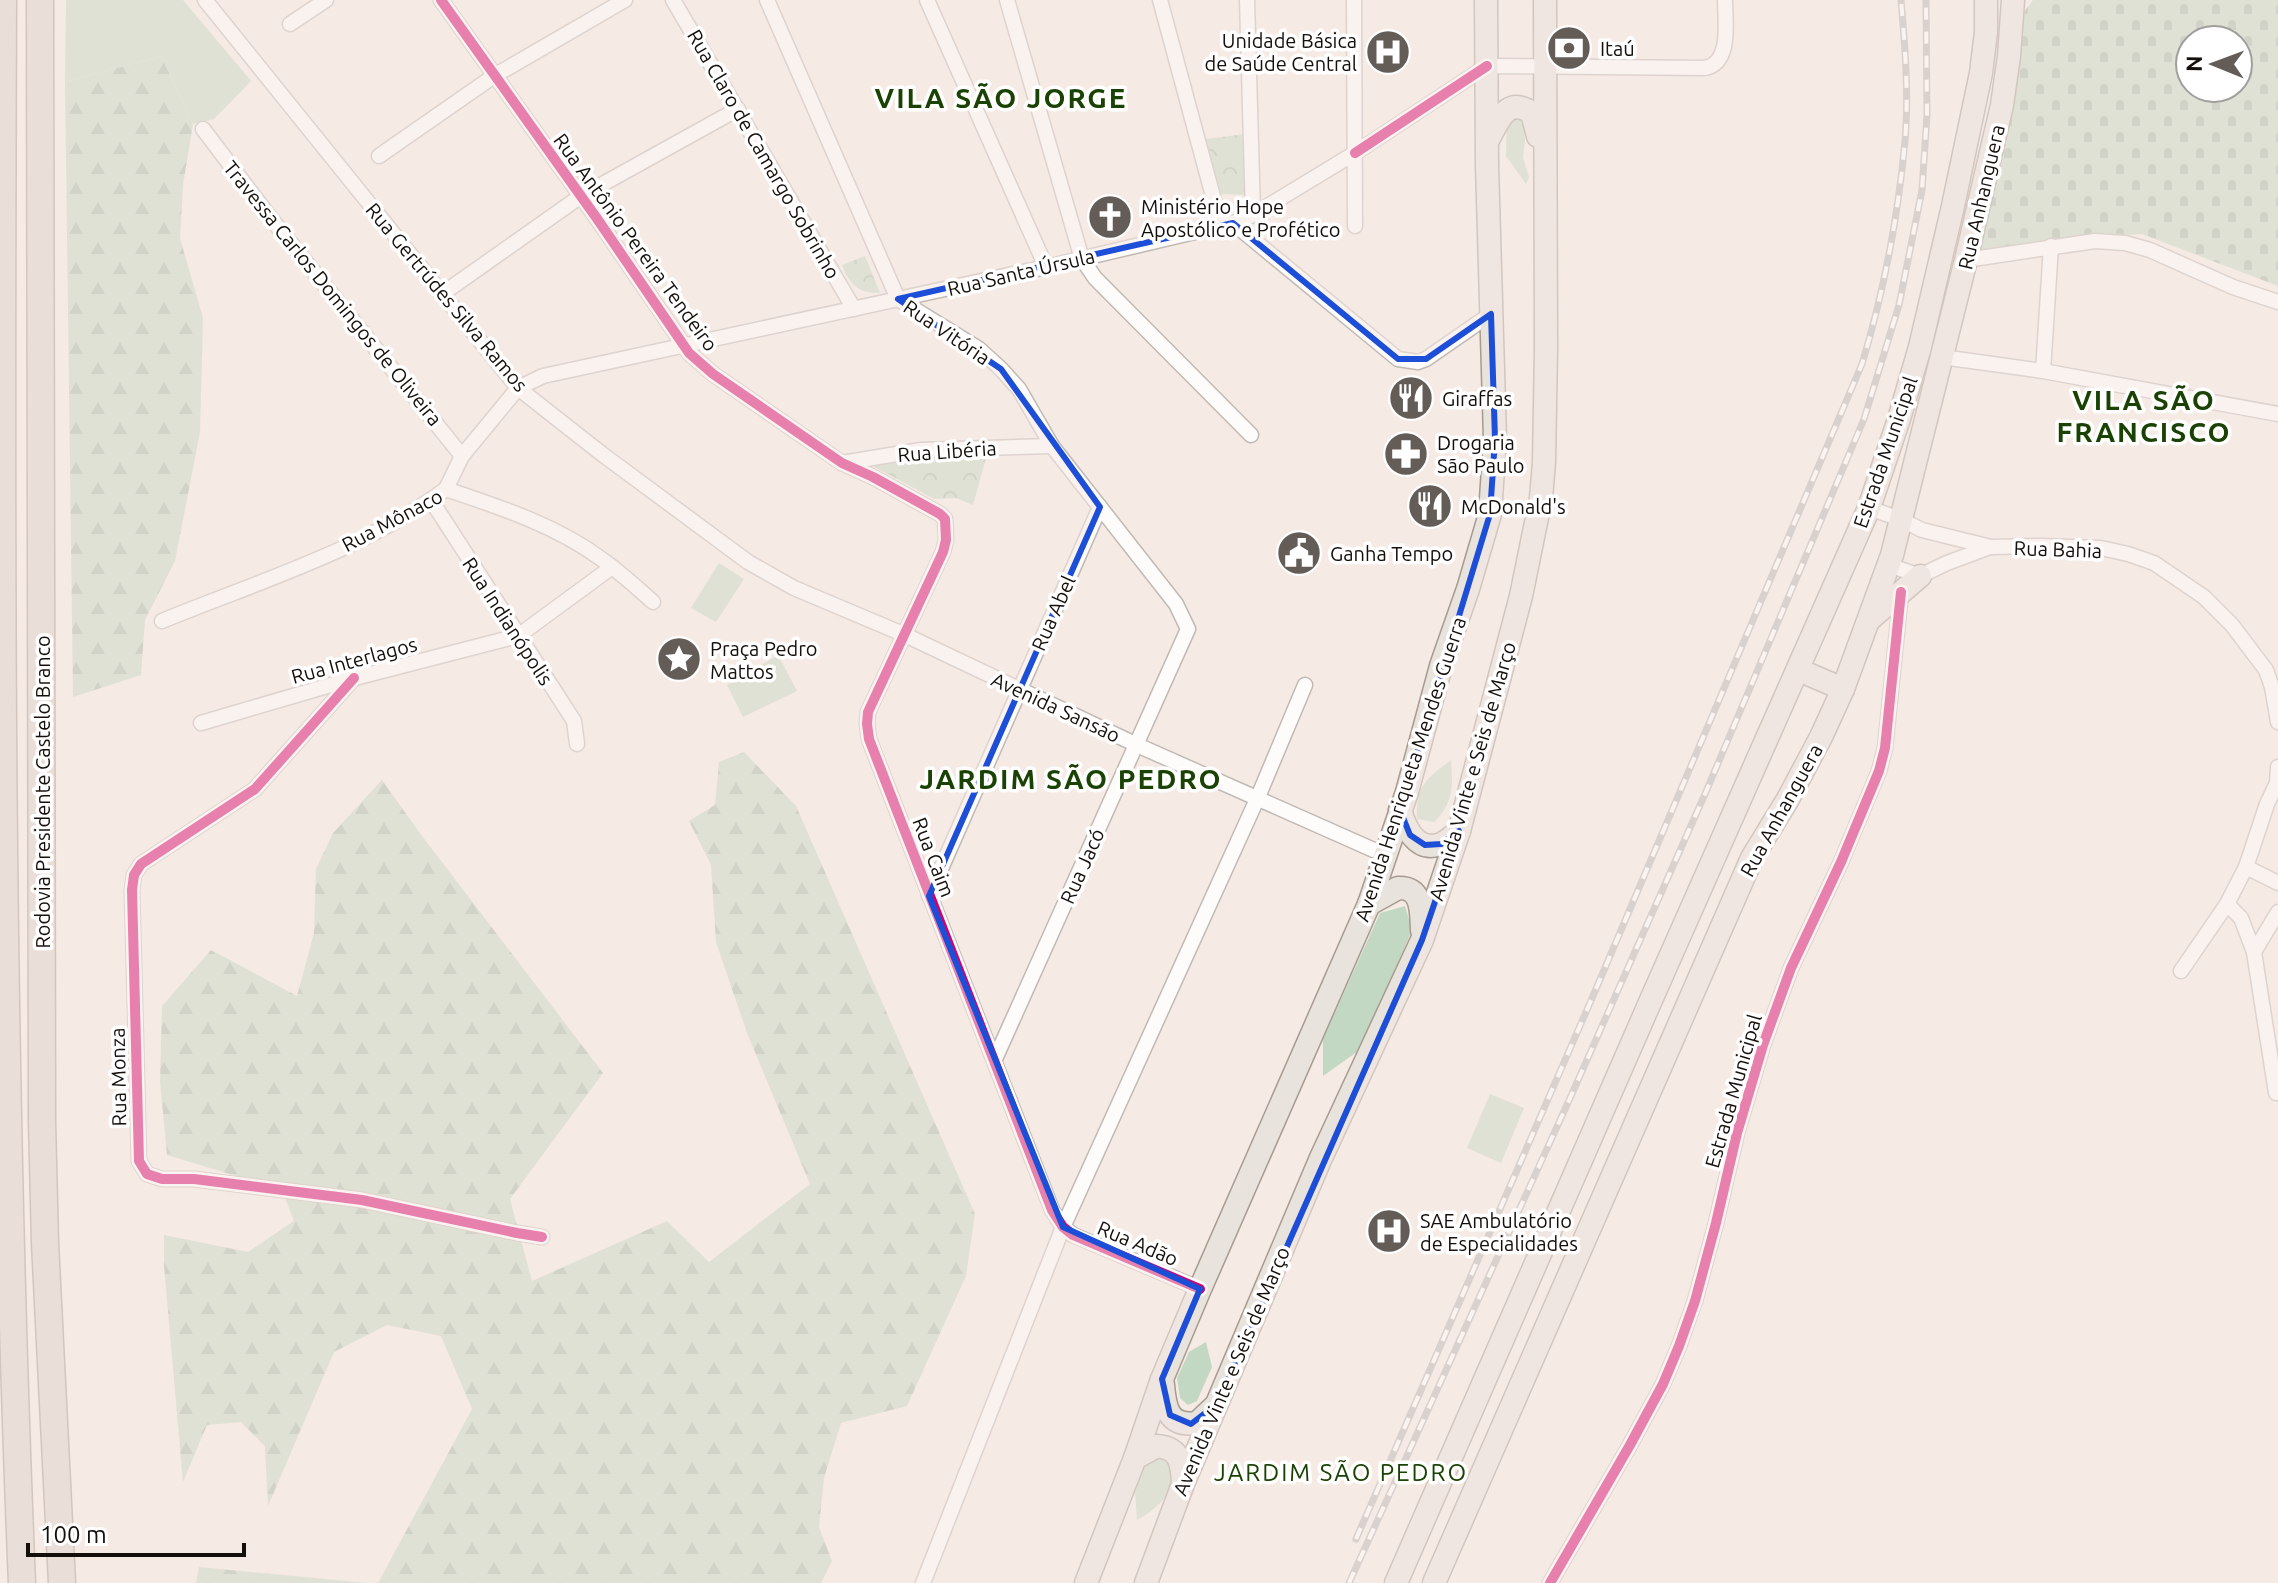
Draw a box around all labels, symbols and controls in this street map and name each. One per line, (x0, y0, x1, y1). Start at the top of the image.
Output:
bank icon: Itaú (1545, 24, 1593, 72)
north arrow (2174, 24, 2254, 104)
street label: Rua Claro de Camargo Sobrinho (683, 25, 845, 283)
hospital icon: Unidade Básica de Saúde Central (1364, 28, 1412, 76)
place label: Unidade Básica de Saúde Central (1205, 29, 1357, 75)
place label: Itaú (1600, 37, 1635, 60)
text: N (2181, 55, 2206, 72)
district label: VILA SÃO JORGE (875, 82, 1127, 113)
street label: Rua Anhanguera (1953, 122, 2009, 272)
street label: Rua Antônio Pereira Tendeiro (549, 129, 723, 355)
street label: Travessa Carlos Domingos de Oliveira (219, 156, 447, 430)
church icon: Ministério Hope Apostólico e Profético (1086, 193, 1134, 241)
place label: Ministério Hope Apostólico e Profético (1141, 195, 1340, 241)
street label: Rua Gertrúdes Silva Ramos (361, 198, 533, 396)
street label: Rua Santa Úrsula (945, 244, 1097, 300)
street label: Rua Vitória (899, 295, 995, 369)
street label: Estrada Municipal (1848, 373, 1922, 531)
restaurant icon: Giraffas (1387, 374, 1435, 422)
district label: VILA SÃO FRANCISCO (2056, 384, 2232, 447)
place label: Giraffas (1442, 387, 1512, 410)
pharmacy icon: Drogaria São Paulo (1382, 430, 1430, 478)
place label: Drogaria São Paulo (1437, 431, 1524, 477)
street label: Rua Libéria (897, 436, 997, 466)
restaurant icon: McDonald's (1406, 482, 1454, 530)
street label: Rua Mônaco (338, 484, 446, 556)
place label: McDonald's (1461, 495, 1566, 518)
public building icon: Ganha Tempo (1275, 529, 1323, 577)
street label: Rua Bahia (2013, 536, 2103, 562)
place label: Ganha Tempo (1330, 542, 1453, 565)
street label: Rua Indianópolis (458, 553, 558, 689)
street label: Rua Abel (1026, 572, 1080, 654)
street label: Avenida Henriqueta Mendes Guerra (1350, 614, 1470, 924)
street label: Rua Interlagos (289, 632, 419, 688)
street label: Rodovia Presidente Castelo Branco (31, 635, 54, 949)
place icon: Praça Pedro Mattos (655, 635, 703, 683)
place label: Praça Pedro Mattos (710, 637, 817, 683)
street label: Avenida Vinte e Seis de Março (1424, 639, 1520, 903)
street label: Avenida Sansão (988, 667, 1124, 747)
street label: Rua Anhanguera (1735, 740, 1827, 880)
district label: JARDIM SÃO PEDRO (919, 763, 1223, 794)
street label: Rua Caim (908, 814, 960, 900)
street label: Rua Jacó (1055, 825, 1109, 907)
street label: Estrada Municipal (1700, 1012, 1766, 1170)
street label: Rua Monza (106, 1027, 130, 1127)
hospital icon: SAE Ambulatório de Especialidades (1365, 1207, 1413, 1255)
place label: SAE Ambulatório de Especialidades (1420, 1209, 1578, 1255)
street label: Rua Adão (1094, 1216, 1182, 1270)
street label: Avenida Vinte e Seis de Março (1168, 1243, 1294, 1499)
district label: JARDIM SÃO PEDRO (1214, 1459, 1468, 1486)
scale bar (28, 1507, 244, 1557)
text: 100 m (40, 1521, 107, 1548)

